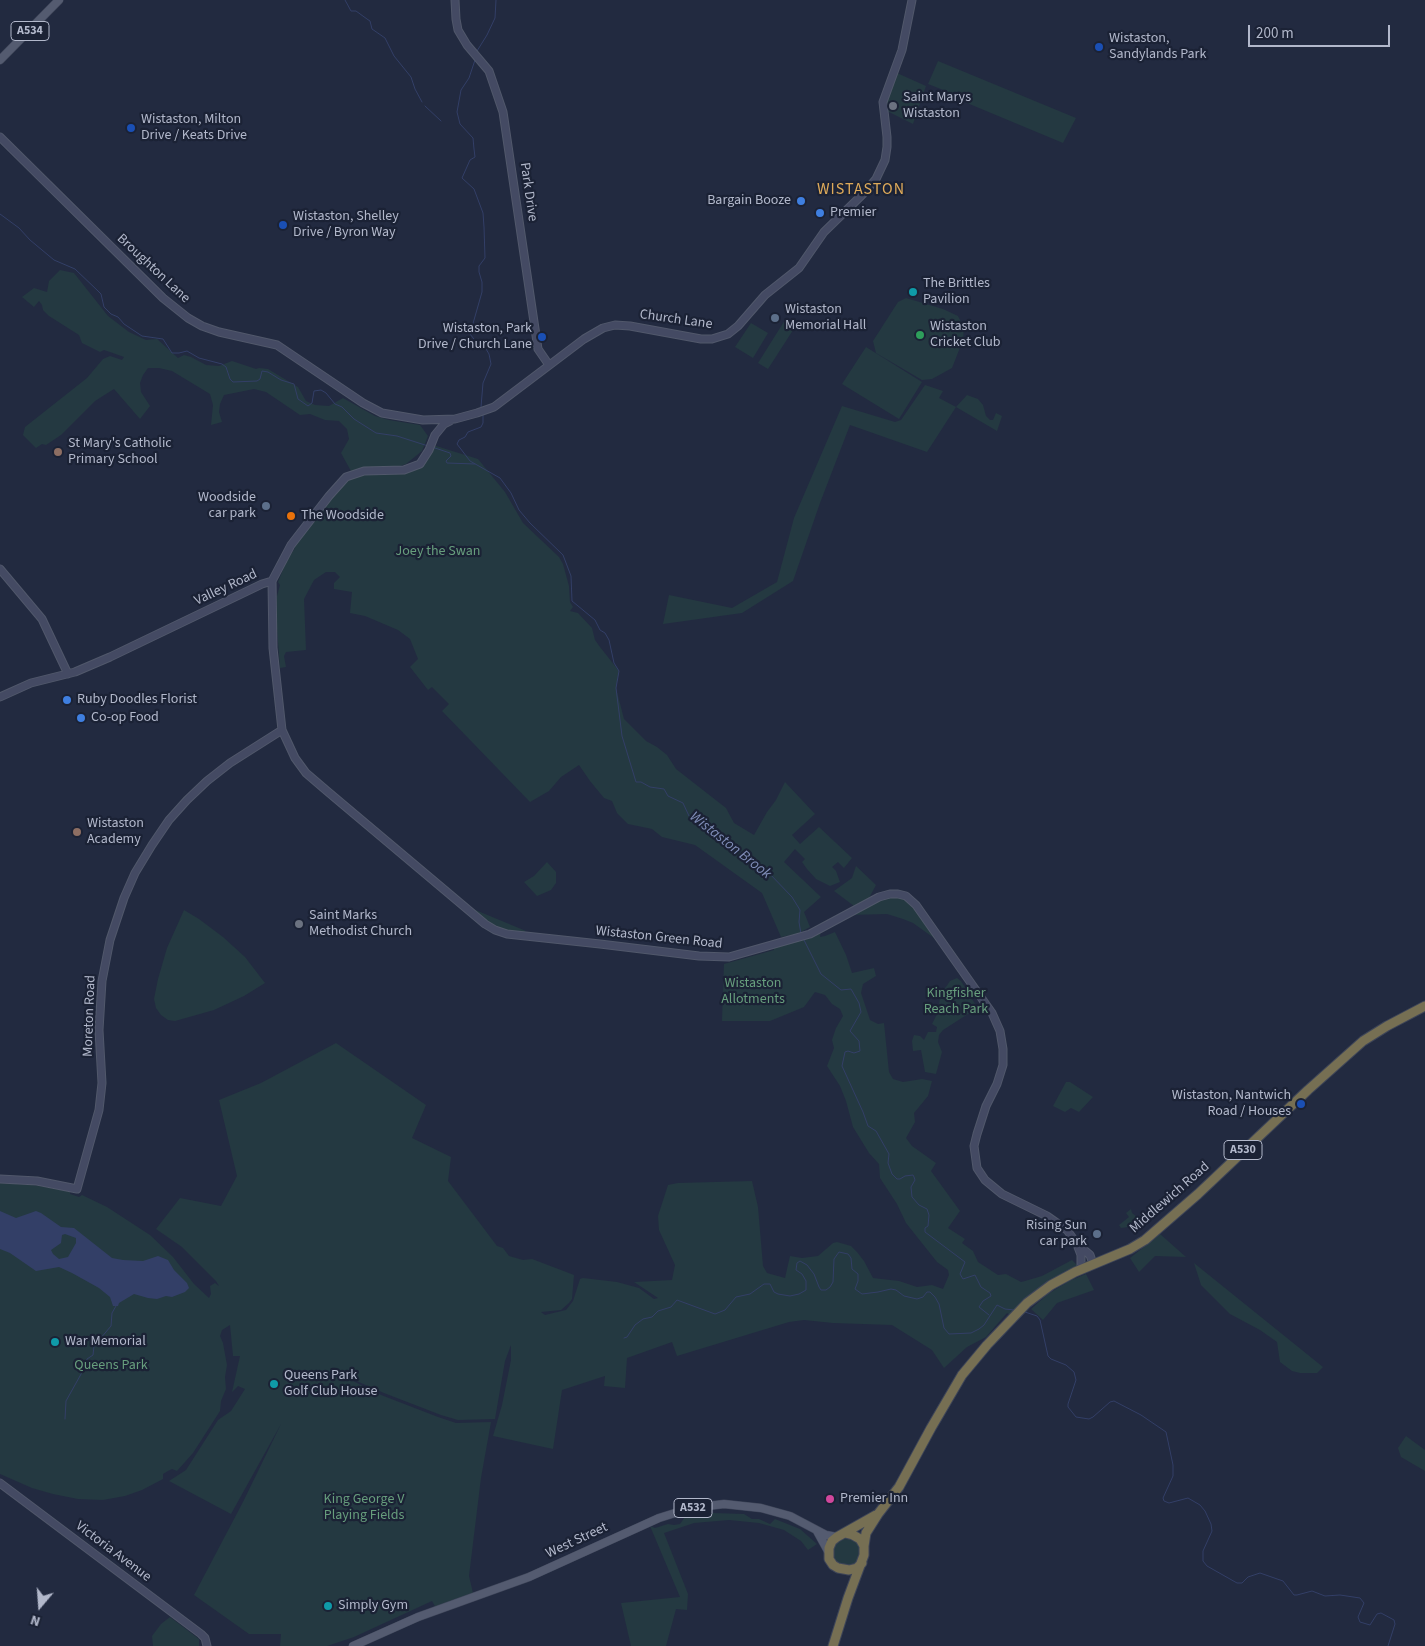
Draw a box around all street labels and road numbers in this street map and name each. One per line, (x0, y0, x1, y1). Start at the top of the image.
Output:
road number: A534 (11, 22, 49, 40)
street label: Park Drive (516, 161, 540, 223)
street label: Broughton Lane (113, 231, 193, 307)
street label: Church Lane (639, 307, 713, 333)
street label: Valley Road (192, 566, 260, 610)
street label: Wistaston Green Road (595, 923, 723, 953)
street label: Moreton Road (80, 975, 100, 1057)
road number: A530 (1224, 1140, 1262, 1160)
street label: Middlewich Road (1127, 1159, 1213, 1237)
road number: A532 (674, 1499, 712, 1518)
street label: Victoria Avenue (72, 1518, 154, 1586)
street label: West Street (543, 1519, 611, 1563)

